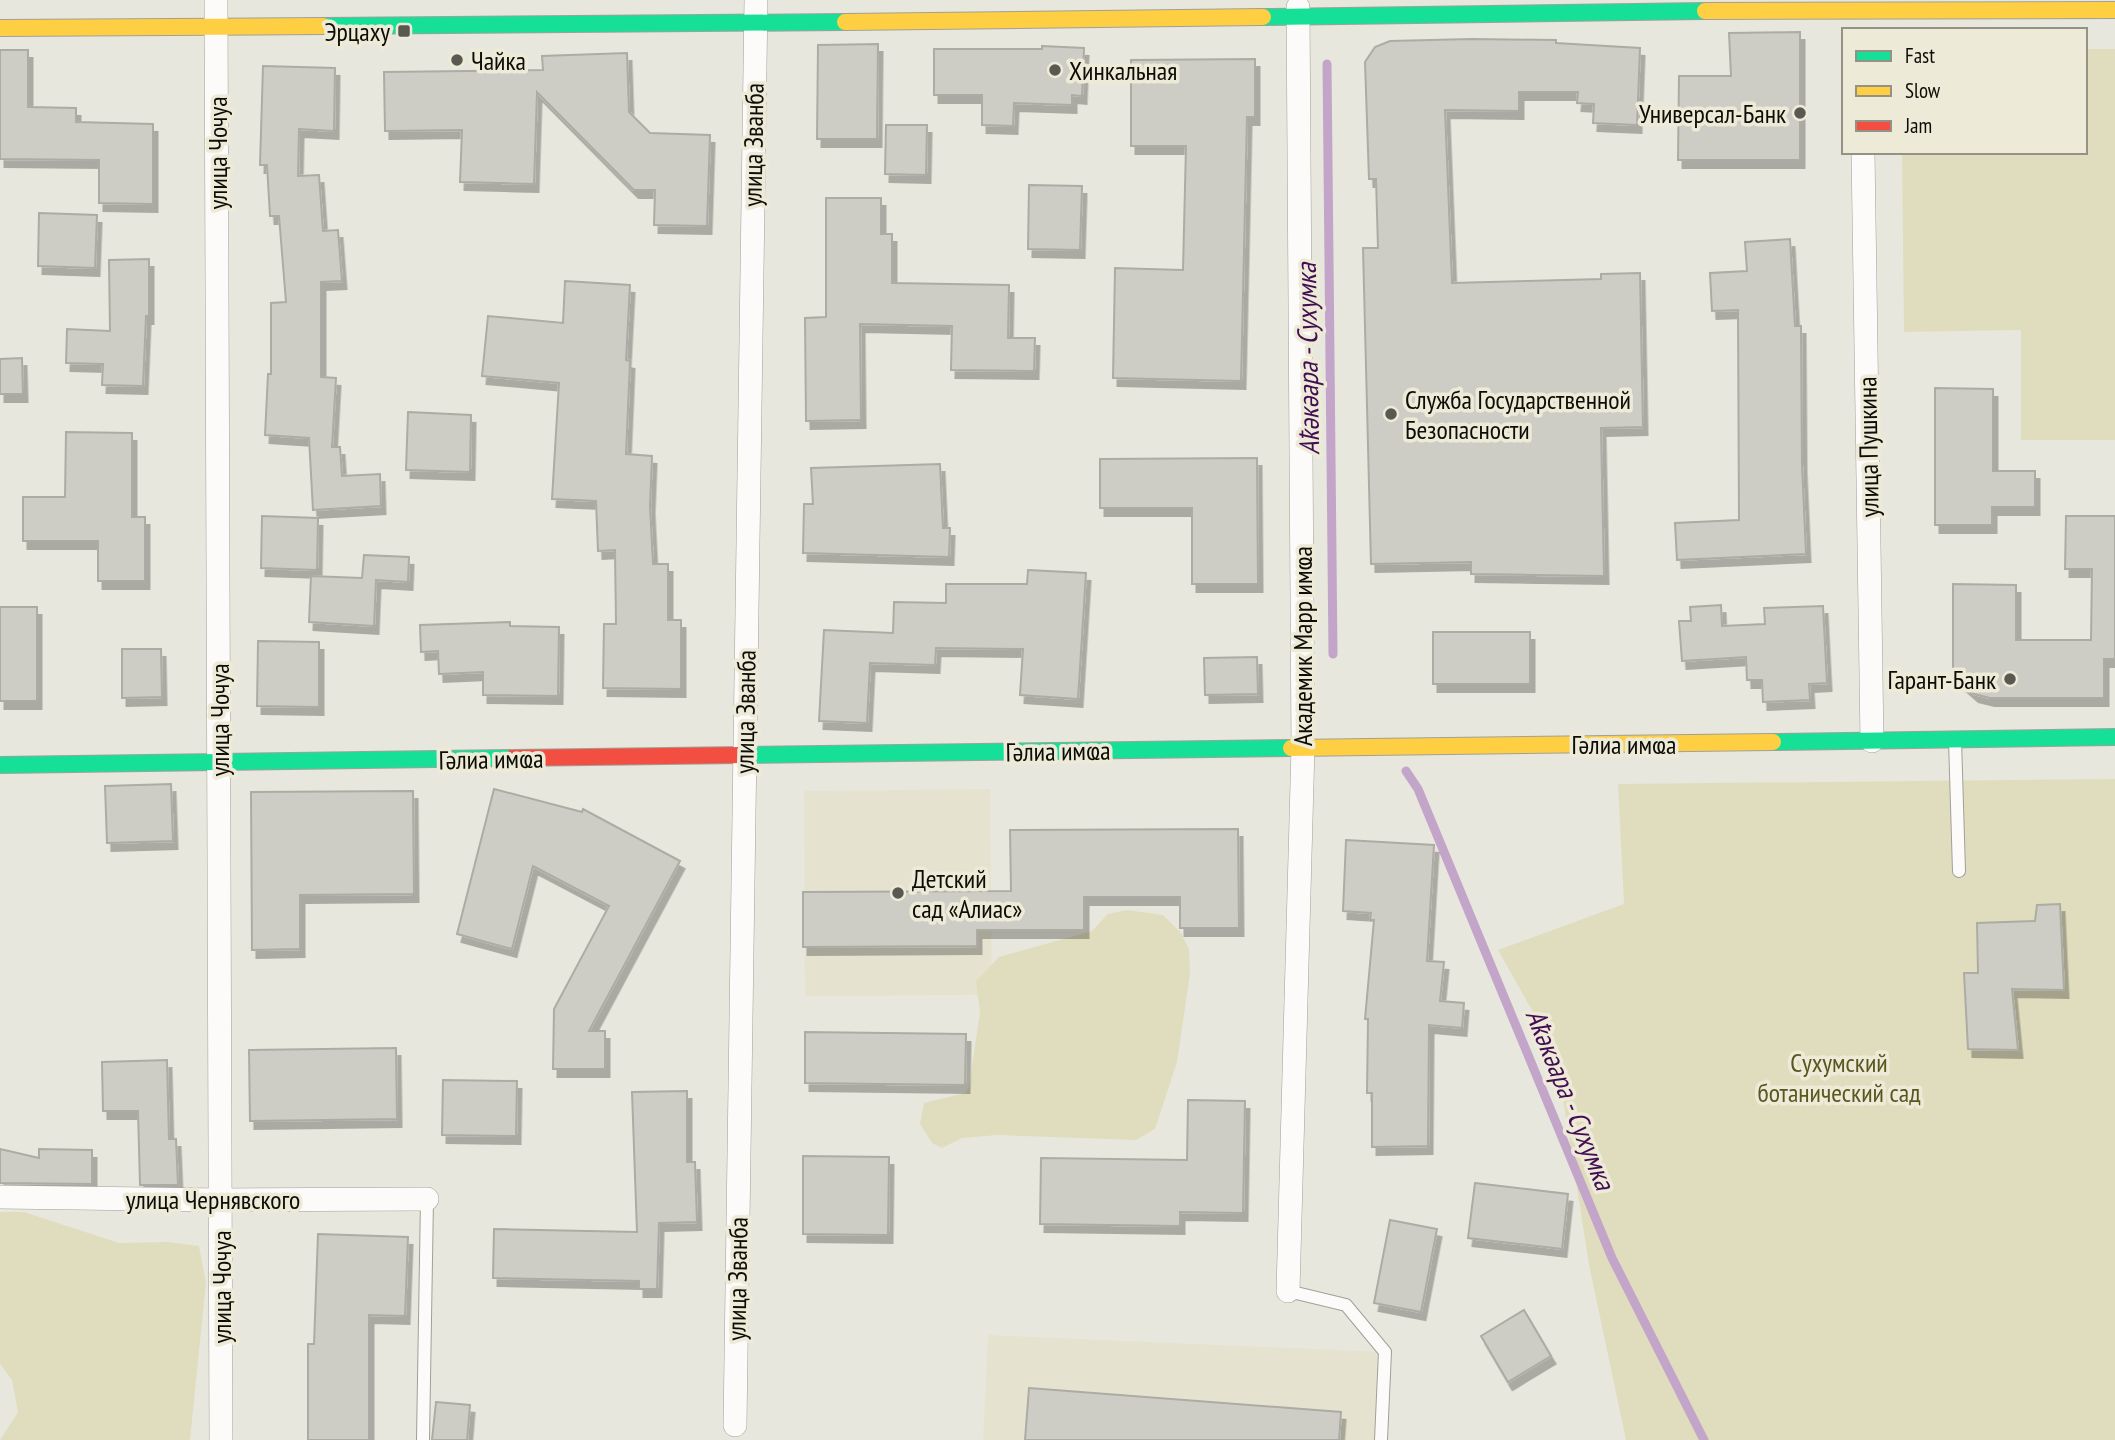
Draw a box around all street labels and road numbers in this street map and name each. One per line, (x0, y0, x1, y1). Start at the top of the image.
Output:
street label: улица Званба (735, 83, 771, 207)
street label: улица Чочуа (201, 96, 234, 210)
street label: улица Пушкина (1850, 376, 1886, 518)
street label: Академик Марр имҩа (1286, 546, 1319, 746)
street label: улица Званба (727, 650, 763, 774)
street label: улица Чочуа (203, 663, 236, 777)
street label: Гәлиа имҩа (1572, 728, 1676, 761)
street label: Гәлиа имҩа (1005, 734, 1111, 768)
street label: Гәлиа имҩа (438, 742, 544, 776)
street label: улица Чернявского (126, 1183, 300, 1216)
street label: улица Званба (719, 1217, 755, 1341)
street label: улица Чочуа (205, 1230, 238, 1344)

